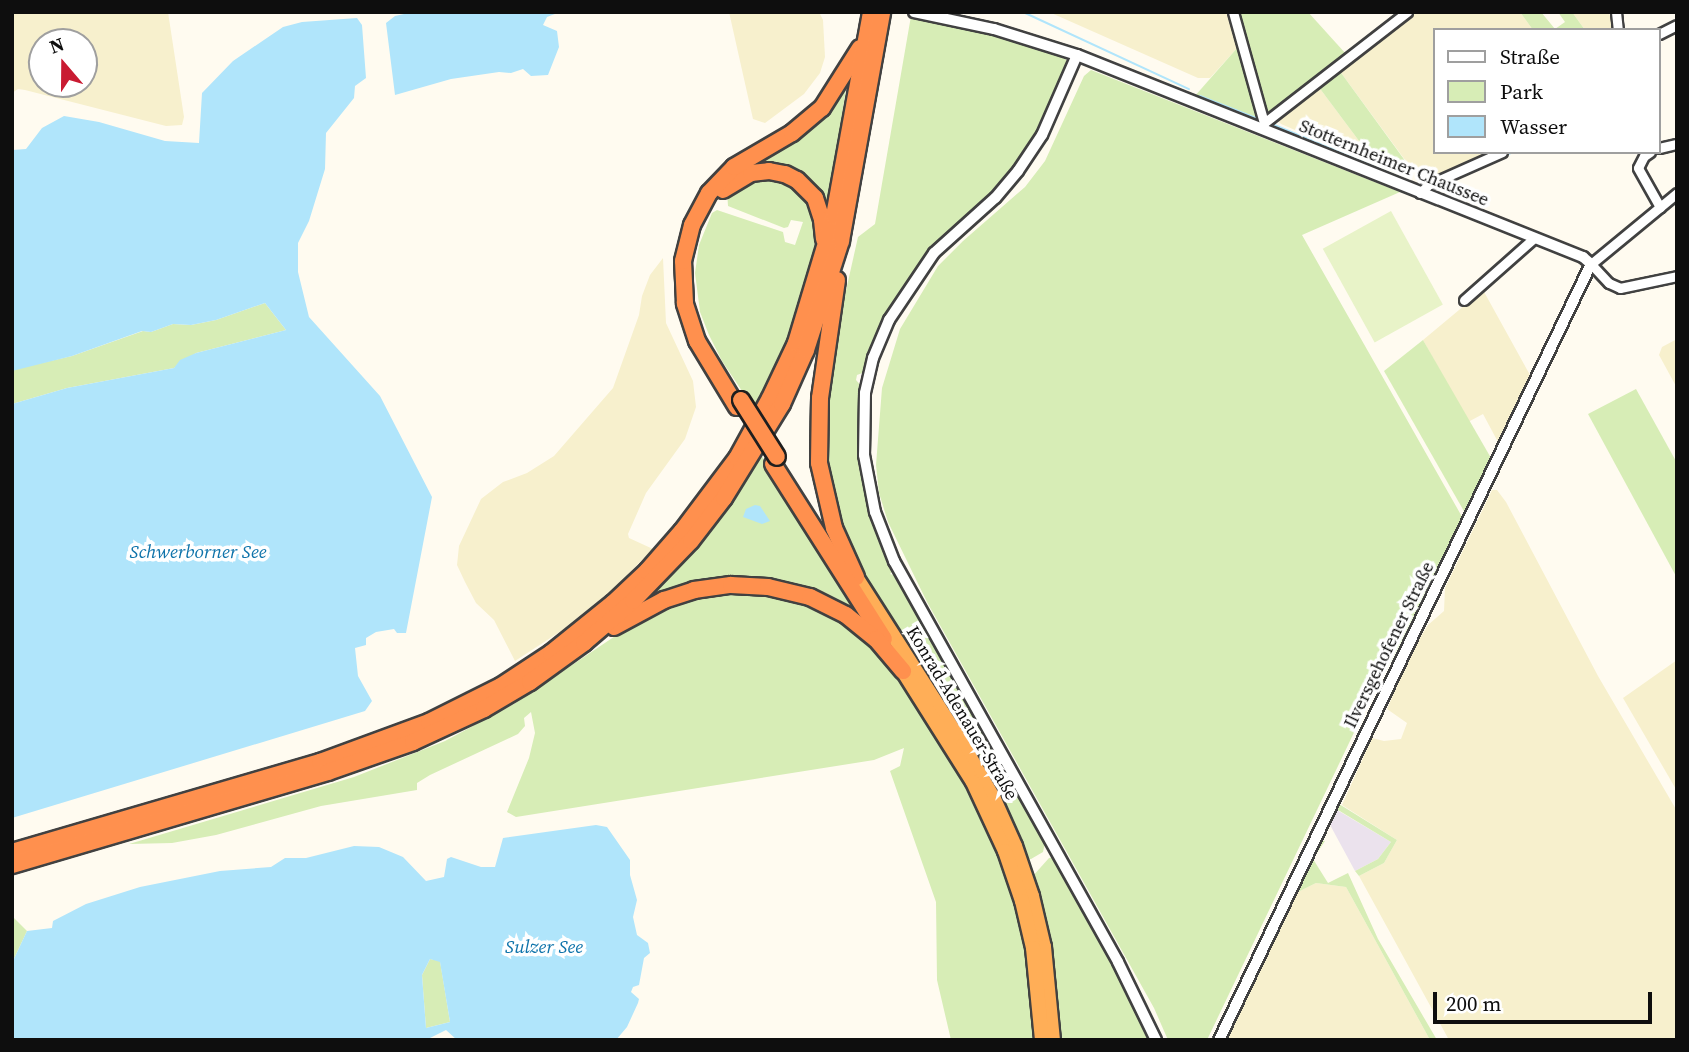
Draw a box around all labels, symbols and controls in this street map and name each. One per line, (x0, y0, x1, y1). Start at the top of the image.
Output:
north arrow (28, 28, 98, 98)
legend (1434, 28, 1661, 154)
text: N (46, 31, 67, 60)
text: Straße (1500, 42, 1560, 71)
text: Park (1500, 77, 1543, 106)
text: Wasser (1500, 112, 1567, 141)
street label: Stotternheimer Chaussee (1296, 115, 1492, 211)
water label: Schwerborner See (130, 541, 266, 563)
street label: Ilversgehofener Straße (1339, 558, 1439, 732)
street label: Konrad-Adenauer-Straße (902, 622, 1022, 804)
water label: Sulzer See (505, 936, 583, 958)
scale bar (1437, 978, 1656, 1022)
text: 200 m (1446, 989, 1501, 1018)

